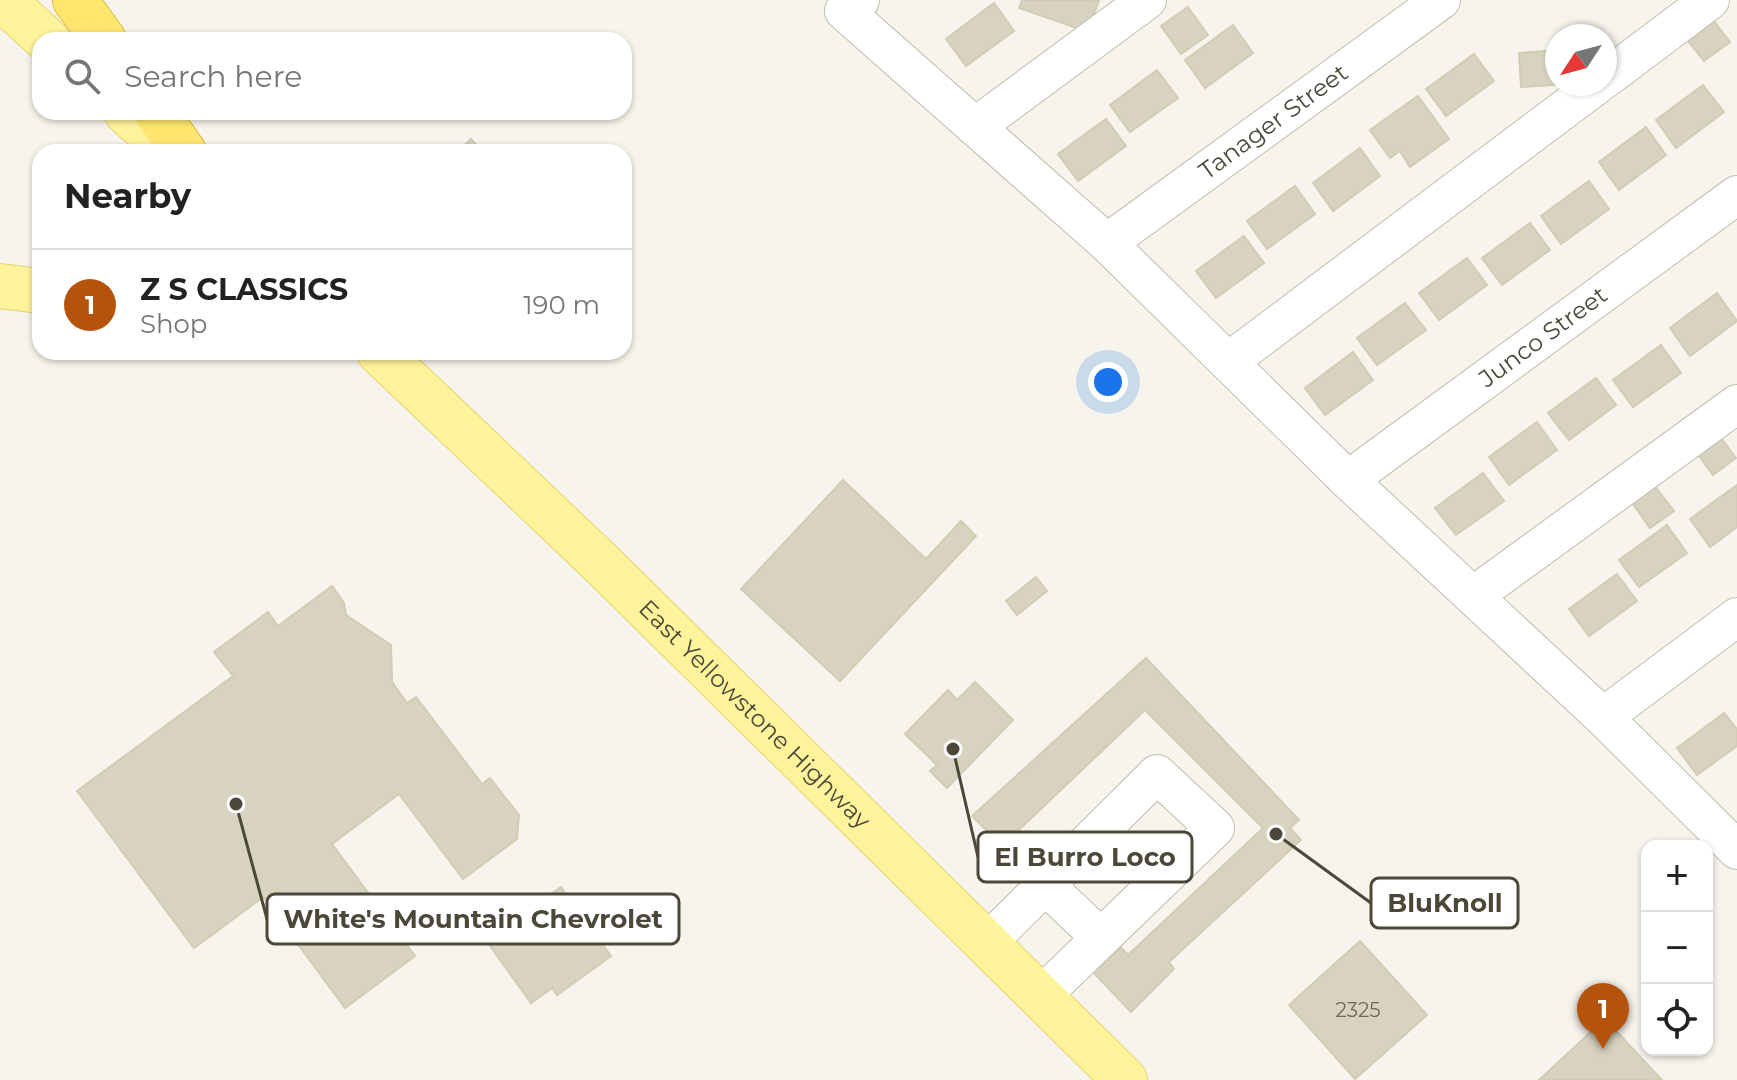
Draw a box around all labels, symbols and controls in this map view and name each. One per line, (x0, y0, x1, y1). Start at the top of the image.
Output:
north arrow (1545, 24, 1617, 96)
search box (32, 32, 632, 120)
icon: search (60, 54, 104, 98)
street label: Tanager Street (1193, 57, 1354, 185)
text: Search here (124, 58, 302, 95)
text: Nearby (64, 175, 191, 217)
text: Z S CLASSICS (140, 271, 348, 308)
street label: Junco Street (1472, 280, 1613, 394)
text: 1 (85, 289, 95, 321)
text: 190 m (523, 289, 600, 321)
text: Shop (140, 308, 208, 340)
your location (1088, 362, 1128, 402)
street label: East Yellowstone Highway (633, 594, 877, 835)
callout: El Burro Loco (978, 832, 1192, 882)
map controls (1641, 840, 1713, 1056)
button: + (1641, 840, 1713, 912)
text: El Burro Loco (994, 841, 1176, 873)
callout: BluKnoll (1371, 878, 1518, 928)
text: BluKnoll (1387, 887, 1503, 919)
callout: White's Mountain Chevrolet (267, 894, 679, 944)
text: White's Mountain Chevrolet (283, 903, 663, 935)
button: − (1641, 912, 1713, 984)
pin: 1 (1577, 983, 1629, 1049)
button: locate (1641, 984, 1713, 1056)
house number: 2325 (1335, 998, 1381, 1022)

